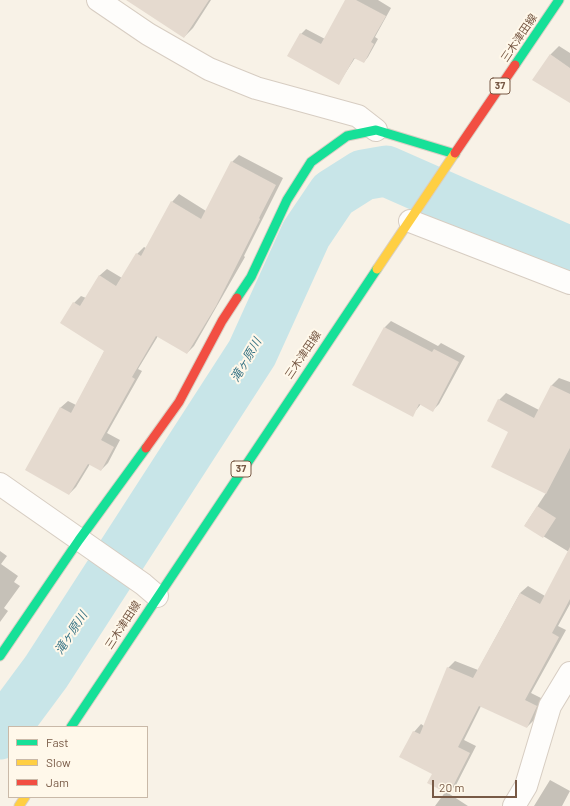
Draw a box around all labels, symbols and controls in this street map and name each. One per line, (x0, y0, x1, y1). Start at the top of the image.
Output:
street label: 三木津田線 (498, 12, 540, 64)
road number: 37 (490, 78, 510, 94)
street label: 三木津田線 (282, 329, 324, 381)
water label: 滝ヶ原川 (228, 336, 264, 384)
road number: 37 (231, 461, 251, 477)
street label: 三木津田線 (102, 598, 144, 652)
water label: 滝ヶ原川 (52, 609, 90, 657)
legend (8, 726, 148, 798)
text: Fast (46, 735, 69, 749)
text: Slow (46, 755, 71, 769)
scale bar (434, 772, 519, 798)
text: Jam (46, 775, 69, 789)
text: 20 m (439, 780, 465, 794)

